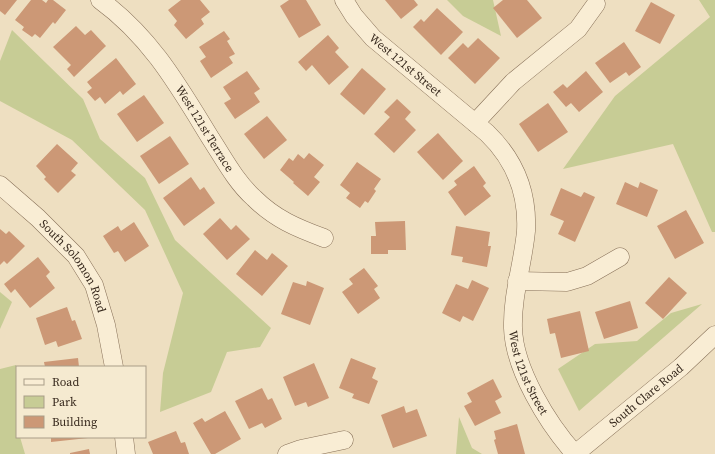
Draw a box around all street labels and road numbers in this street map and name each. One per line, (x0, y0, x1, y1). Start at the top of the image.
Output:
street label: West 121st Street (366, 30, 445, 100)
street label: West 121st Terrace (172, 82, 238, 175)
street label: South Solomon Road (36, 216, 110, 315)
street label: West 121st Street (505, 330, 552, 418)
street label: South Clare Road (606, 360, 687, 431)

